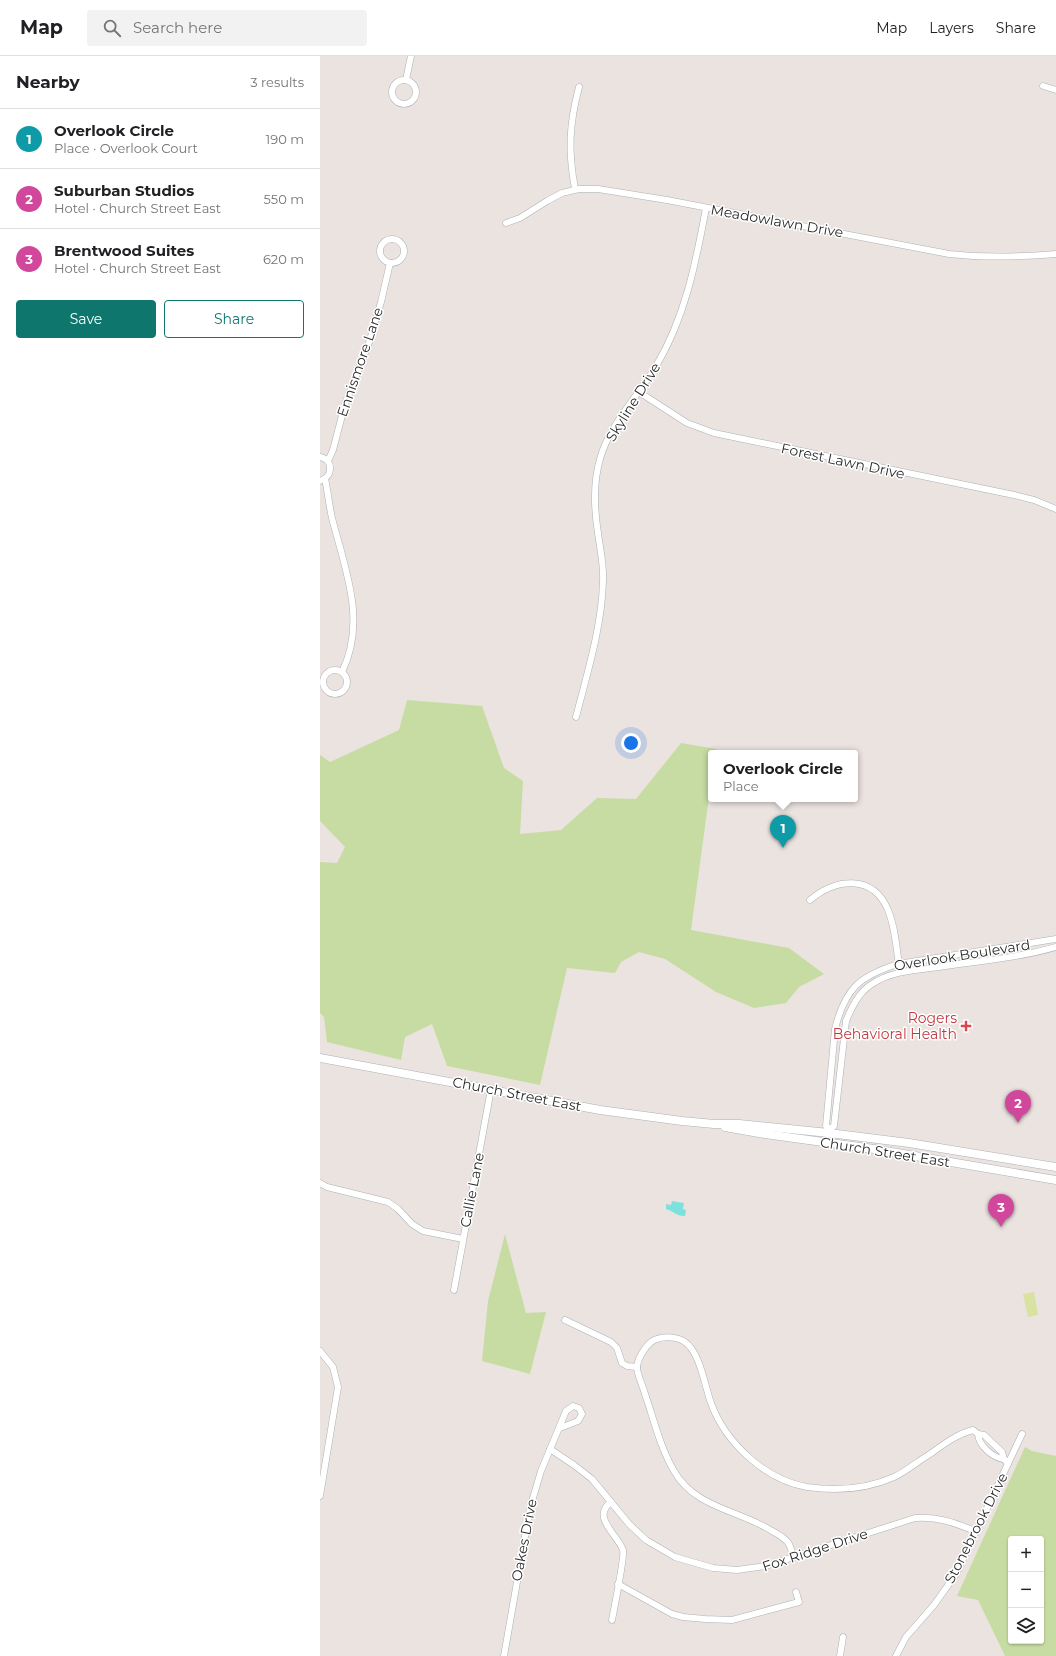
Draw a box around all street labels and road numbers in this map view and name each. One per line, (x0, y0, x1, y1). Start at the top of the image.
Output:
street label: Meadowlawn Drive (709, 200, 845, 242)
street label: Ennismore Lane (333, 305, 387, 419)
street label: Skyline Drive (602, 359, 664, 445)
street label: Forest Lawn Drive (780, 439, 906, 483)
street label: Overlook Boulevard (893, 935, 1031, 975)
street label: Church Street East (451, 1073, 583, 1115)
street label: Church Street East (819, 1133, 951, 1171)
street label: Callie Lane (456, 1151, 488, 1229)
street label: Stonebrook Drive (940, 1470, 1012, 1586)
street label: Oakes Drive (507, 1497, 541, 1583)
street label: Fox Ridge Drive (760, 1524, 870, 1576)

